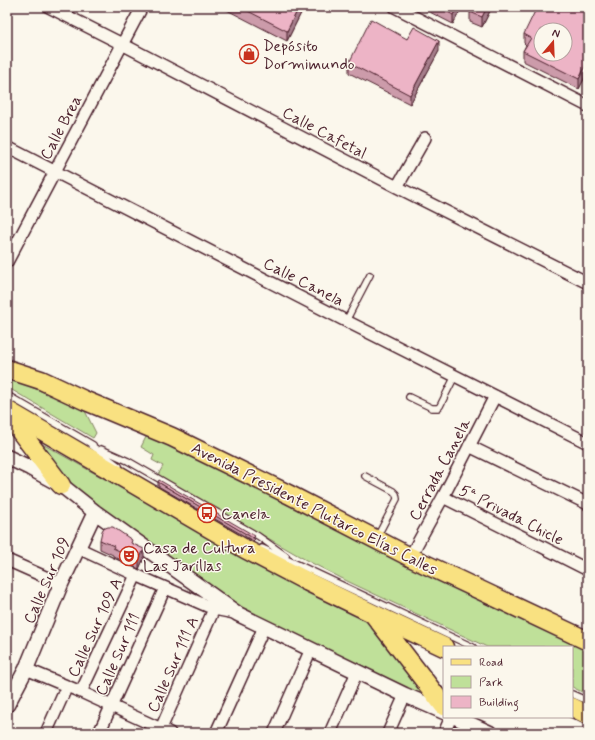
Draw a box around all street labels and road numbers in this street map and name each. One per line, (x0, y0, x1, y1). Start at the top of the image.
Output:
street label: Calle Brea (36, 92, 87, 164)
street label: Calle Cafetal (278, 102, 370, 164)
street label: Calle Canela (260, 253, 347, 312)
street label: Cerrada Canela (405, 415, 476, 524)
street label: Avenida Presidente Plutarco Elías Calles (188, 438, 441, 581)
street label: 5ª Privada Chicle (456, 480, 567, 551)
street label: Calle Sur 109 (19, 534, 76, 627)
street label: Calle Sur 109 A (63, 575, 128, 681)
street label: Calle Sur 111 (91, 610, 146, 699)
street label: Calle Sur 111 A (143, 613, 204, 716)

